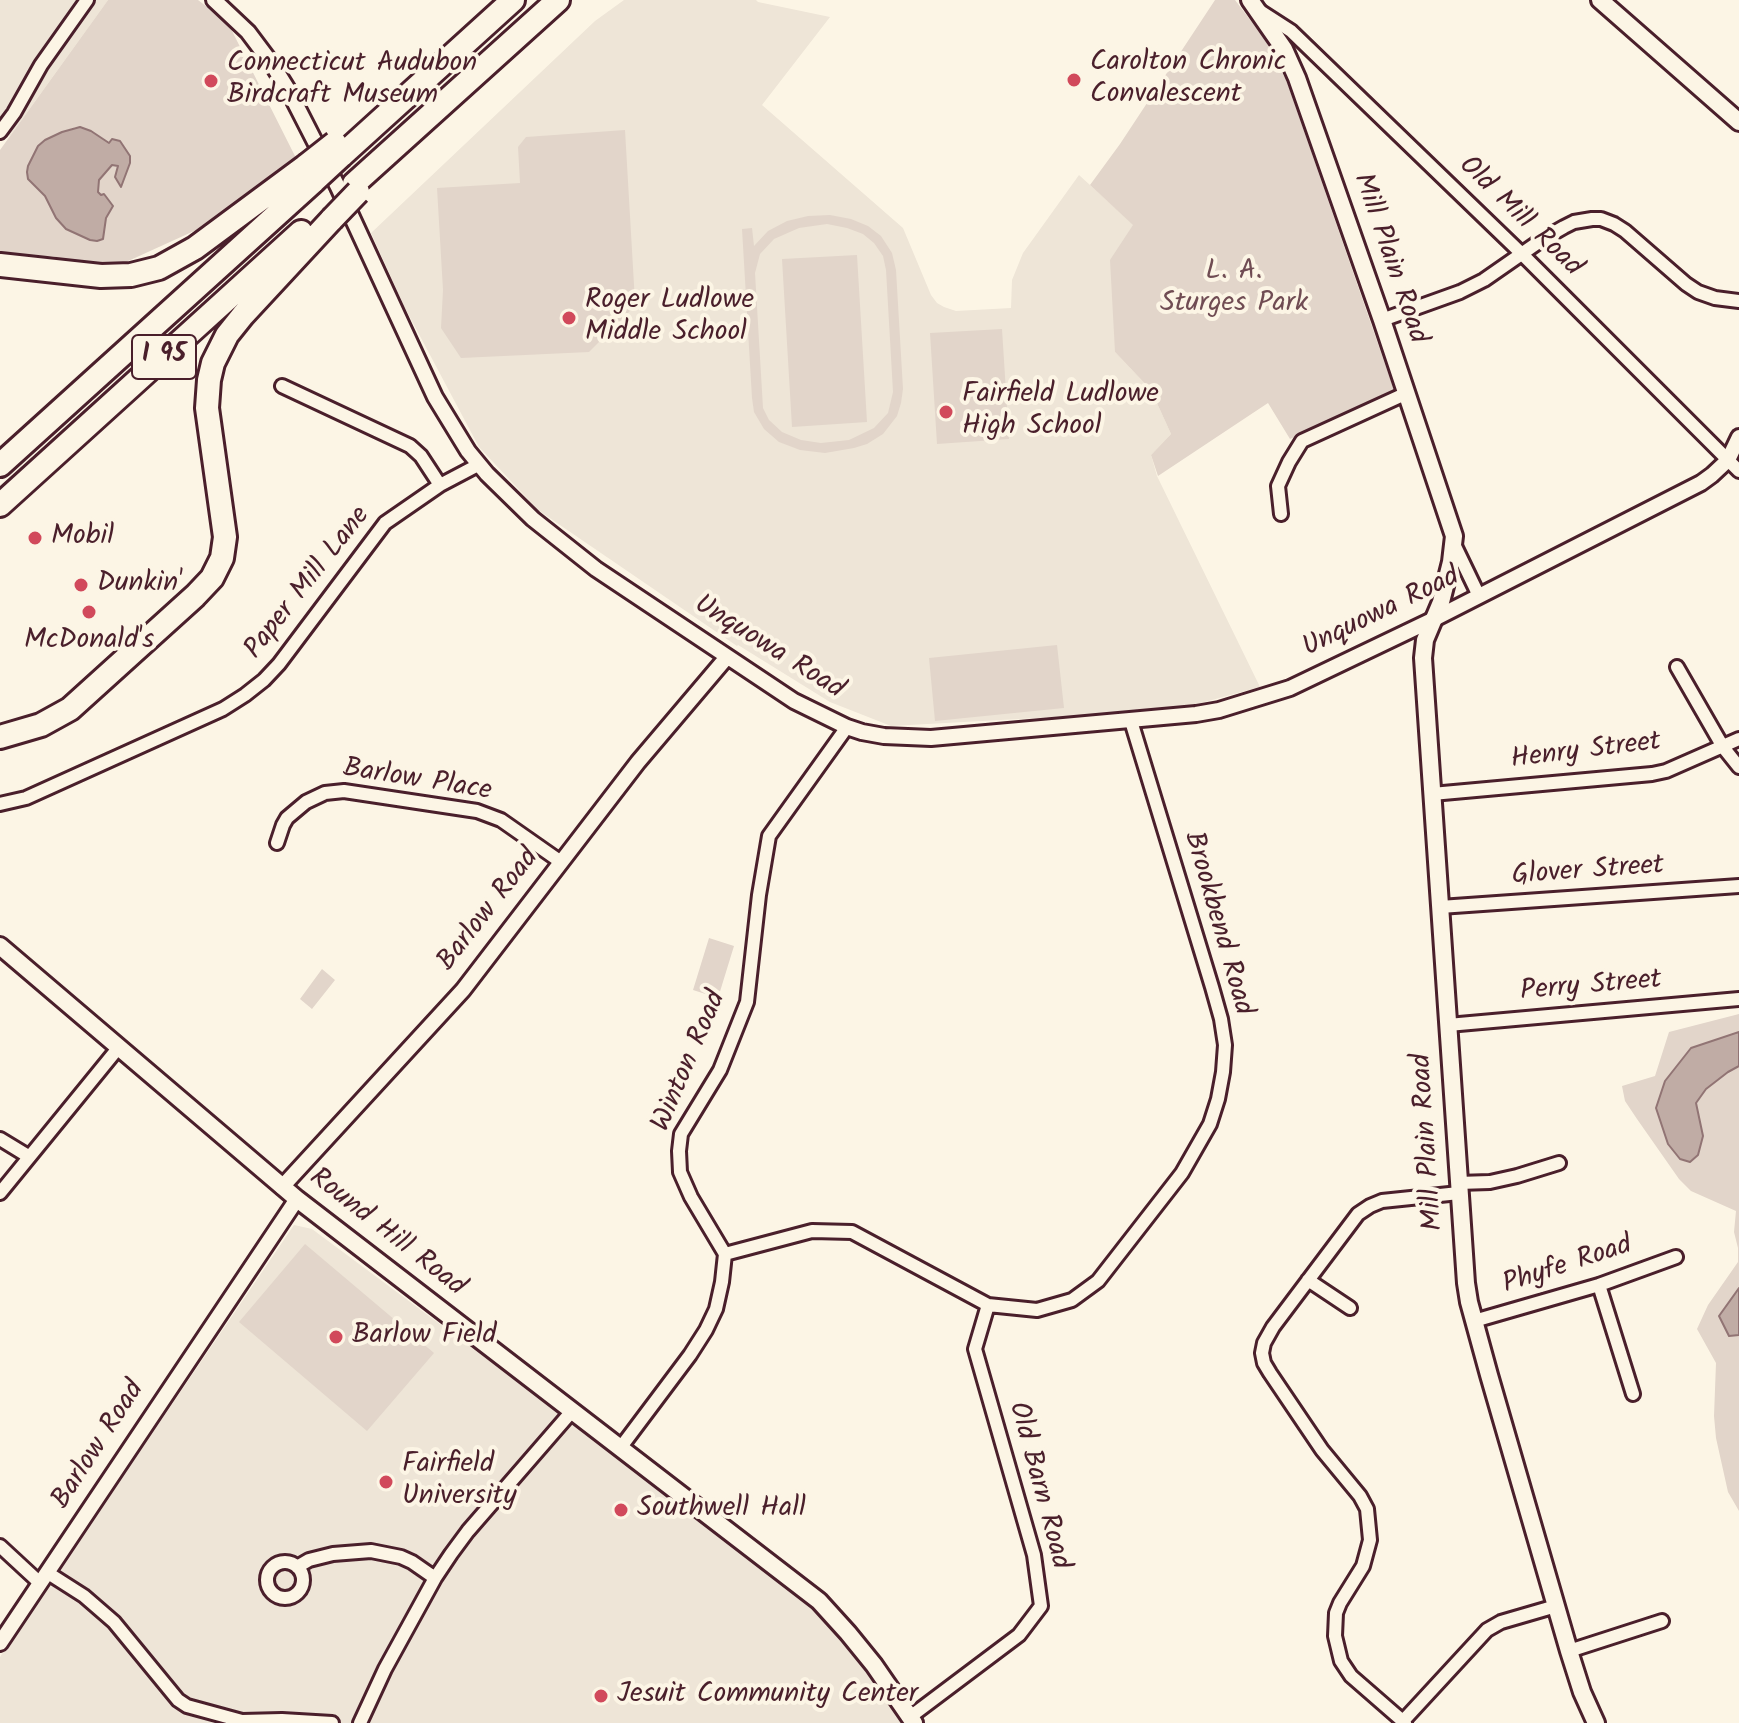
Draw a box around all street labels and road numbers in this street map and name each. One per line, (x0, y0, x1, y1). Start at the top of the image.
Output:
street label: Old Mill Road (1450, 151, 1588, 285)
street label: Mill Plain Road (1343, 169, 1433, 349)
road number: I 95 (132, 335, 196, 379)
street label: Paper Mill Lane (239, 501, 379, 667)
street label: Unquowa Road (1298, 562, 1466, 666)
street label: Unquowa Road (687, 590, 849, 708)
street label: Henry Street (1509, 727, 1663, 779)
street label: Barlow Place (340, 754, 494, 810)
street label: Brookbend Road (1174, 828, 1258, 1020)
street label: Barlow Road (432, 843, 548, 979)
street label: Glover Street (1511, 851, 1665, 895)
street label: Perry Street (1519, 965, 1663, 1011)
street label: Winton Road (646, 987, 736, 1137)
street label: Mill Plain Road (1407, 1052, 1453, 1232)
street label: Round Hill Road (301, 1163, 471, 1305)
street label: Phyfe Road (1499, 1230, 1637, 1304)
street label: Barlow Road (46, 1376, 154, 1516)
street label: Old Barn Road (999, 1399, 1075, 1573)

